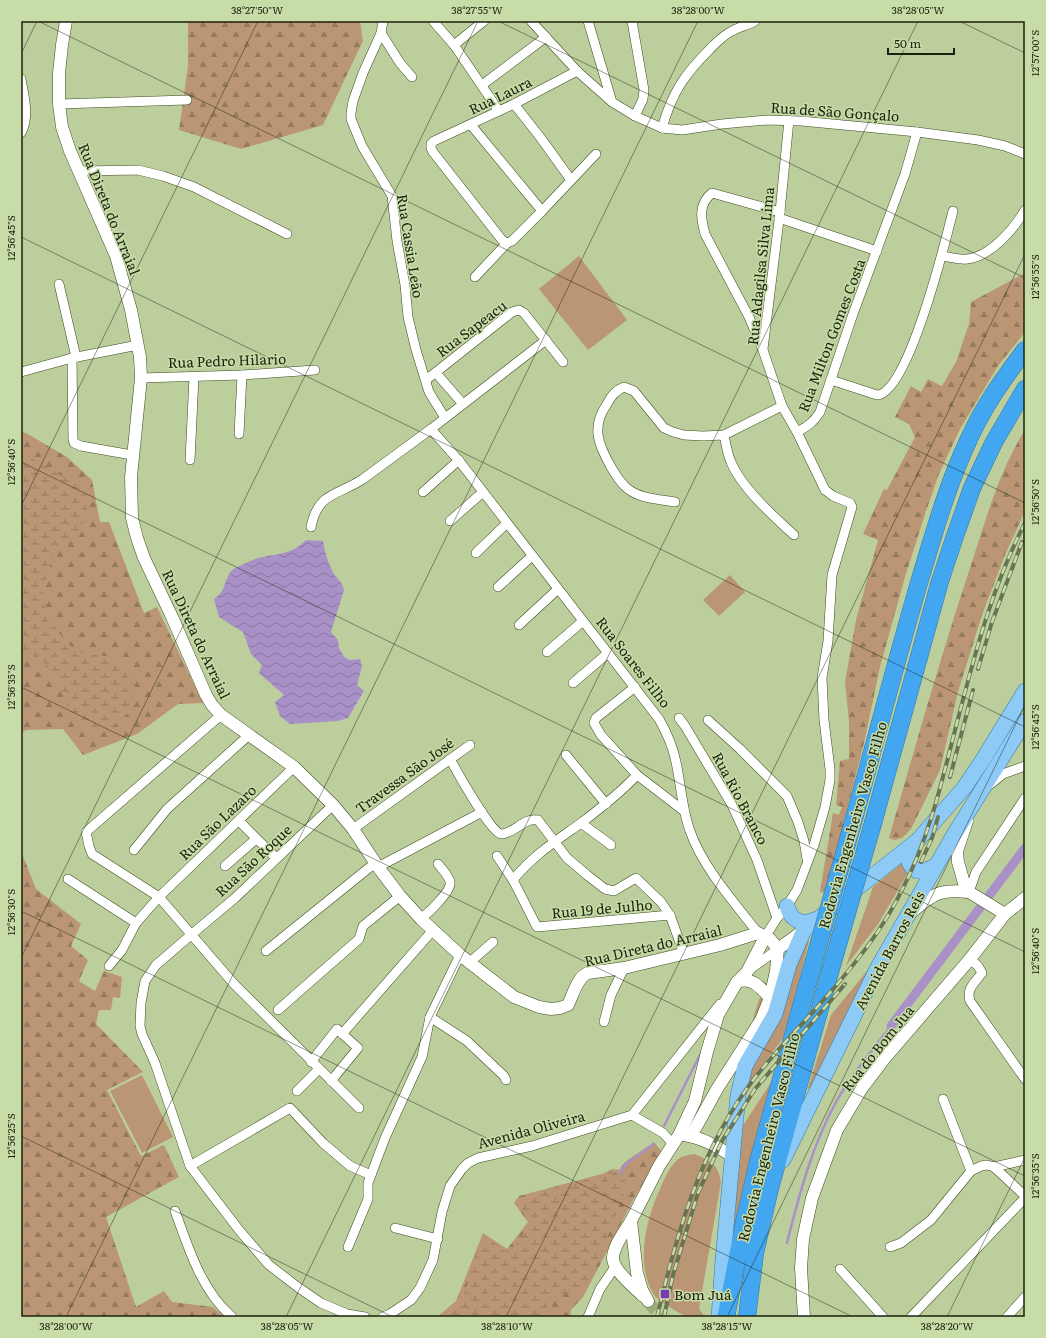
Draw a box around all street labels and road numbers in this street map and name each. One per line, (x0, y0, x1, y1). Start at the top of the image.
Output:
street label: Rua Laura (465, 71, 535, 119)
street label: Rua de São Gonçalo (770, 97, 900, 125)
street label: Rua Direta do Arraial (74, 140, 146, 278)
street label: Rua Adagilsa Silva Lima (742, 185, 778, 346)
street label: Rua Cassia Leão (393, 192, 429, 300)
street label: Rua Milton Gomes Costa (792, 255, 870, 415)
street label: Rua Sapeacu (432, 295, 511, 361)
street label: Rua Pedro Hilario (167, 348, 287, 372)
street label: Rua Direta do Arraial (158, 566, 236, 702)
street label: Rua Soares Filho (592, 612, 676, 712)
street label: Rodovia Engenheiro Vasco Filho (813, 719, 891, 931)
street label: Travessa São José (351, 732, 457, 818)
street label: Rua Rio Branco (708, 748, 774, 848)
street label: Rua São Lazaro (174, 780, 260, 864)
street label: Rua São Roque (210, 819, 296, 901)
street label: Avenida Barros Reis (849, 887, 929, 1013)
street label: Rua 19 de Julho (551, 894, 653, 922)
street label: Rua Direta do Arraial (582, 919, 724, 971)
street label: Rua do Bom Jua (836, 1000, 918, 1095)
street label: Rodovia Engenheiro Vasco Filho (732, 1030, 804, 1244)
street label: Avenida Oliveira (475, 1105, 587, 1153)

